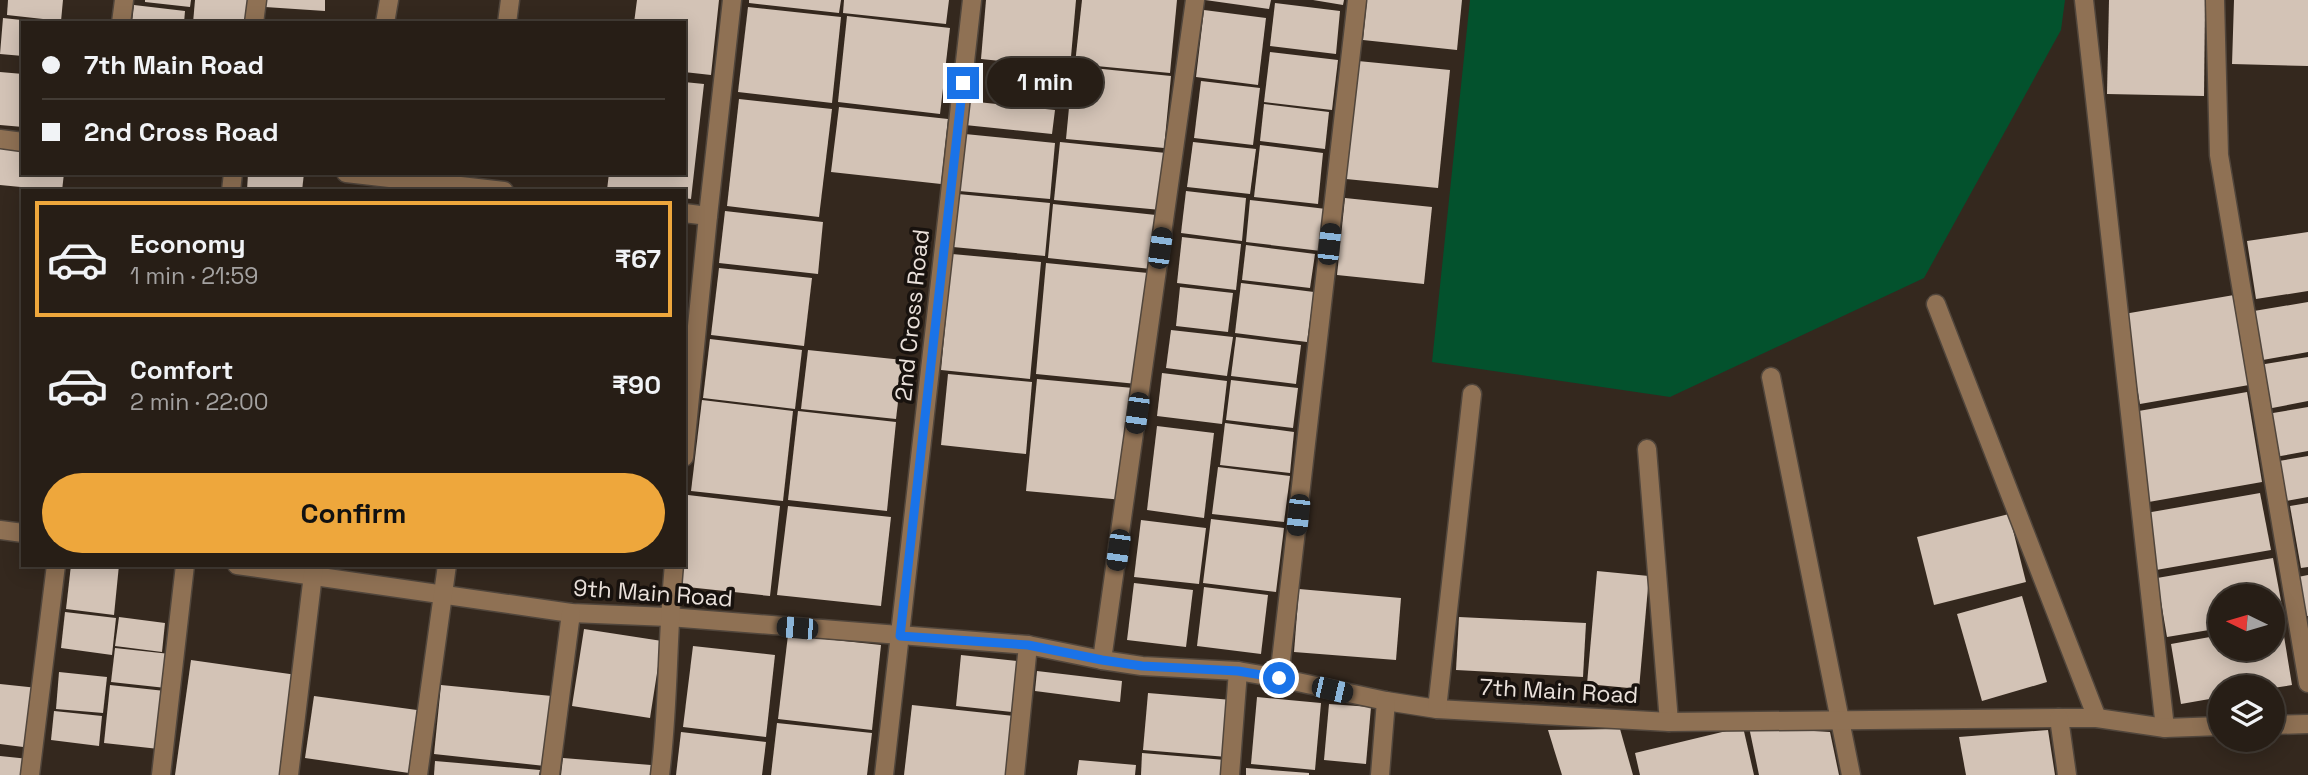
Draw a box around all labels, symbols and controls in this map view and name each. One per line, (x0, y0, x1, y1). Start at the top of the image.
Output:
text: 7th Main Road (84, 48, 264, 82)
callout: 1 min (988, 58, 1103, 108)
route end (947, 67, 979, 99)
text: 1 min (1017, 67, 1073, 97)
text: 2nd Cross Road (84, 115, 279, 149)
car (1317, 222, 1342, 266)
car (1147, 226, 1174, 270)
text: Economy (130, 227, 246, 261)
icon: car (46, 228, 109, 291)
street label: 2nd Cross Road (888, 228, 936, 402)
text: ₹67 (615, 242, 661, 276)
text: 1 min · 21:59 (130, 261, 258, 291)
text: Comfort (130, 353, 233, 387)
icon: car (46, 354, 109, 417)
text: ₹90 (612, 368, 661, 402)
text: 2 min · 22:00 (130, 387, 268, 417)
car (1124, 391, 1151, 435)
button: Confirm (42, 473, 665, 553)
car (1286, 493, 1311, 537)
car (1105, 528, 1132, 572)
street label: 9th Main Road (572, 572, 734, 614)
north arrow (2208, 584, 2286, 662)
map controls (2208, 584, 2285, 752)
car (776, 616, 819, 640)
route start (1263, 662, 1295, 694)
street label: 7th Main Road (1479, 672, 1639, 710)
car (1310, 675, 1355, 705)
button: layers (2208, 675, 2285, 752)

